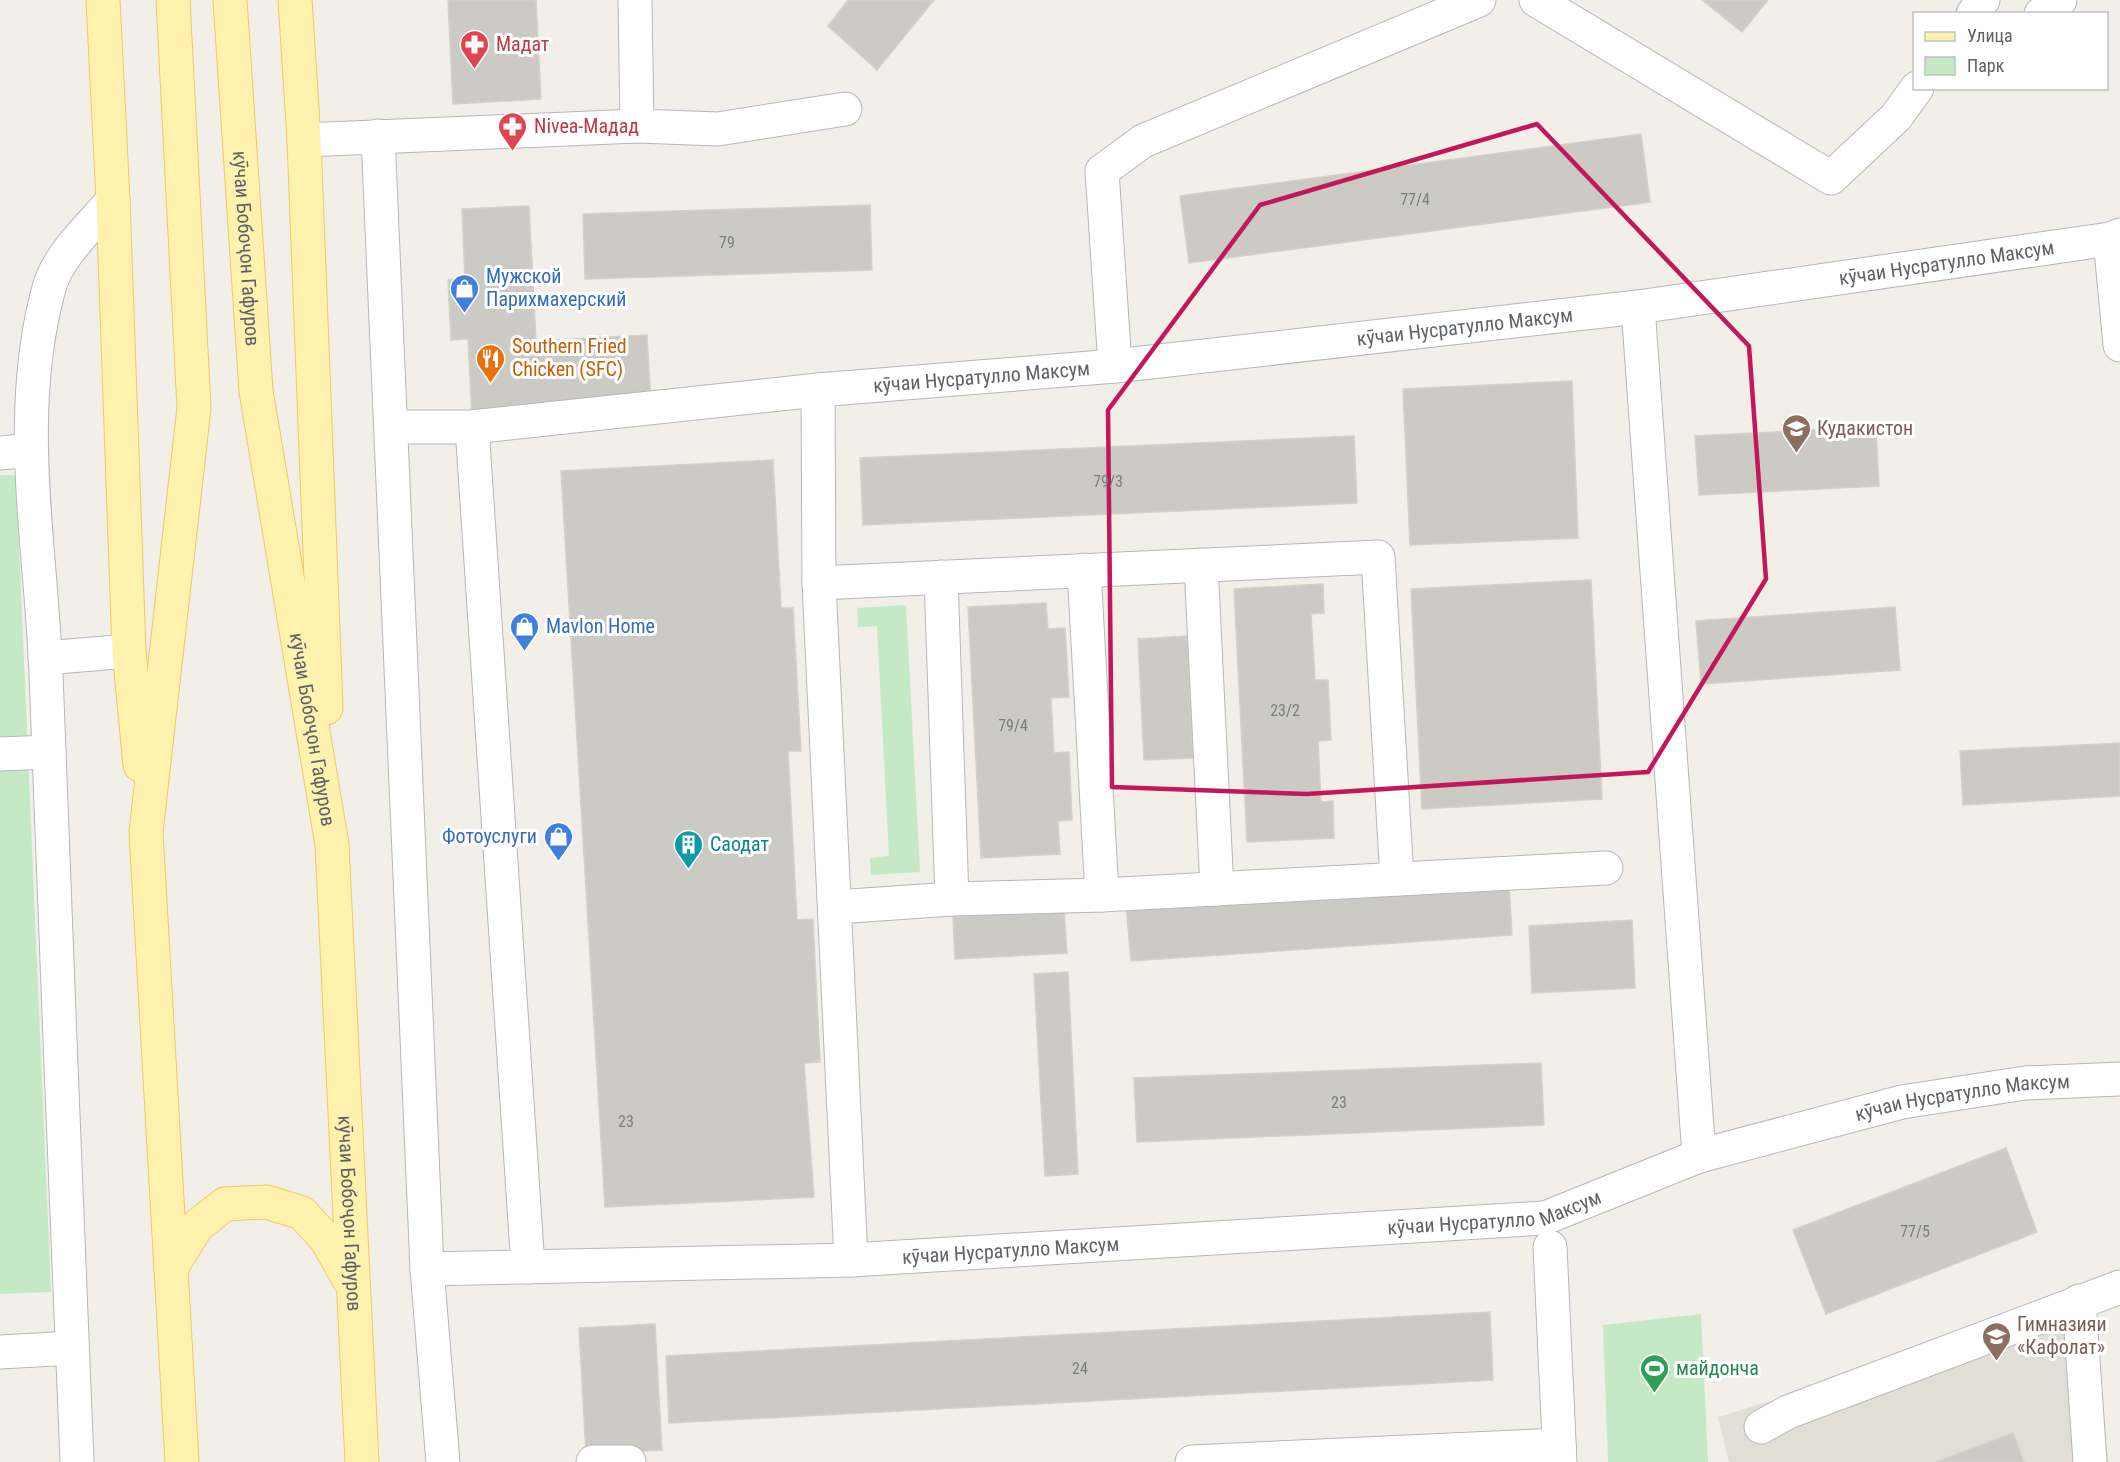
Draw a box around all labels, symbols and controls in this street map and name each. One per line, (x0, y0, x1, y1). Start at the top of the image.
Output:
legend (1913, 12, 2108, 90)
text: Улица (1967, 25, 2013, 46)
pharmacy icon: Мадат (459, 28, 491, 70)
place label: Мадат (496, 32, 549, 56)
text: Парк (1967, 55, 2005, 76)
pharmacy icon: Nivea-Мадад (497, 110, 529, 152)
place label: Nivea-Мадад (534, 114, 639, 138)
street label: кӯчаи Бобоҷон Гафуров (228, 150, 265, 347)
house number: 77/4 (1400, 190, 1430, 209)
house number: 79 (719, 233, 735, 252)
street label: кӯчаи Нусратулло Максум (1837, 235, 2056, 290)
place label: Мужской Парихмахерский (486, 264, 626, 311)
shop icon: Мужской Парихмахерский (449, 272, 481, 314)
street label: кӯчаи Нусратулло Максум (1355, 302, 1574, 351)
place label: Southern Fried Chicken (SFC) (512, 334, 627, 381)
restaurant icon: Southern Fried Chicken (SFC) (475, 342, 507, 384)
street label: кӯчаи Нусратулло Максум (872, 356, 1091, 398)
school or university icon: Кудакистон (1780, 412, 1812, 454)
place label: Кудакистон (1817, 416, 1913, 440)
house number: 79/3 (1093, 472, 1123, 491)
shop icon: Mavlon Home (509, 610, 541, 652)
place label: Mavlon Home (546, 614, 655, 638)
street label: кӯчаи Бобоҷон Гафуров (285, 631, 341, 828)
house number: 23/2 (1270, 701, 1300, 720)
house number: 79/4 (998, 716, 1028, 735)
shop icon: Фотоуслуги (542, 820, 574, 862)
place label: Фотоуслуги (442, 824, 537, 848)
building icon: Саодат (673, 828, 705, 870)
place label: Саодат (710, 832, 769, 856)
street label: кӯчаи Нусратулло Максум (1852, 1069, 2070, 1126)
house number: 23 (1331, 1093, 1347, 1112)
house number: 23 (618, 1112, 634, 1131)
street label: кӯчаи Бобоҷон Гафуров (333, 1115, 367, 1312)
street label: кӯчаи Нусратулло Максум (1386, 1185, 1605, 1240)
house number: 77/5 (1900, 1222, 1930, 1241)
street label: кӯчаи Нусратулло Максум (901, 1232, 1120, 1269)
place label: Гимназияи «Кафолат» (2017, 1312, 2107, 1359)
school or university icon: Гимназияи «Кафолат» (1980, 1320, 2012, 1362)
sports icon: майдонча (1639, 1352, 1671, 1394)
place label: майдонча (1676, 1356, 1759, 1380)
house number: 24 (1072, 1359, 1088, 1378)

